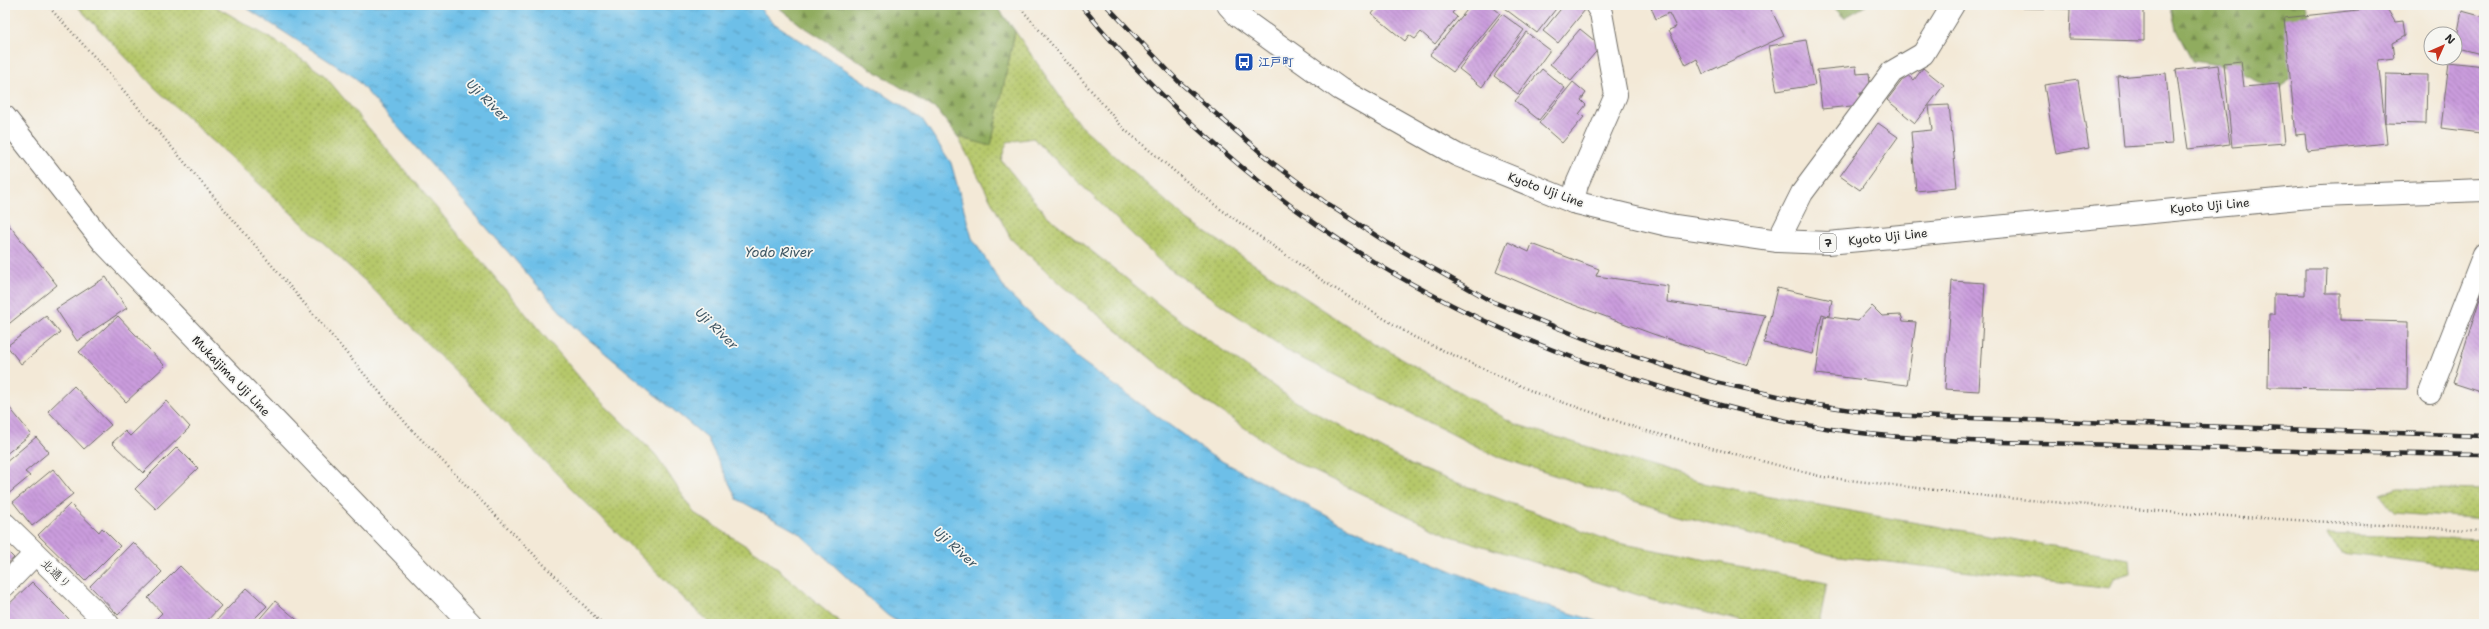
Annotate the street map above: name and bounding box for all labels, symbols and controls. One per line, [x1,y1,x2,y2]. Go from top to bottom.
north arrow [2423,26,2463,66]
text: N [2441,31,2458,48]
bus stop icon: 江戸町 [1233,51,1255,73]
place label: 江戸町 [1258,54,1294,70]
water label: Uji River [463,75,513,126]
street label: Kyoto Uji Line [1506,169,1586,211]
street label: Kyoto Uji Line [2170,195,2251,217]
street label: Kyoto Uji Line [1847,225,1929,249]
road number: 7 [1820,234,1836,252]
water label: Yodo River [745,244,814,261]
water label: Uji River [691,304,742,354]
street label: Mukaijima Uji Line [188,332,274,420]
water label: Uji River [930,523,982,572]
street label: 北通り [37,556,75,592]

